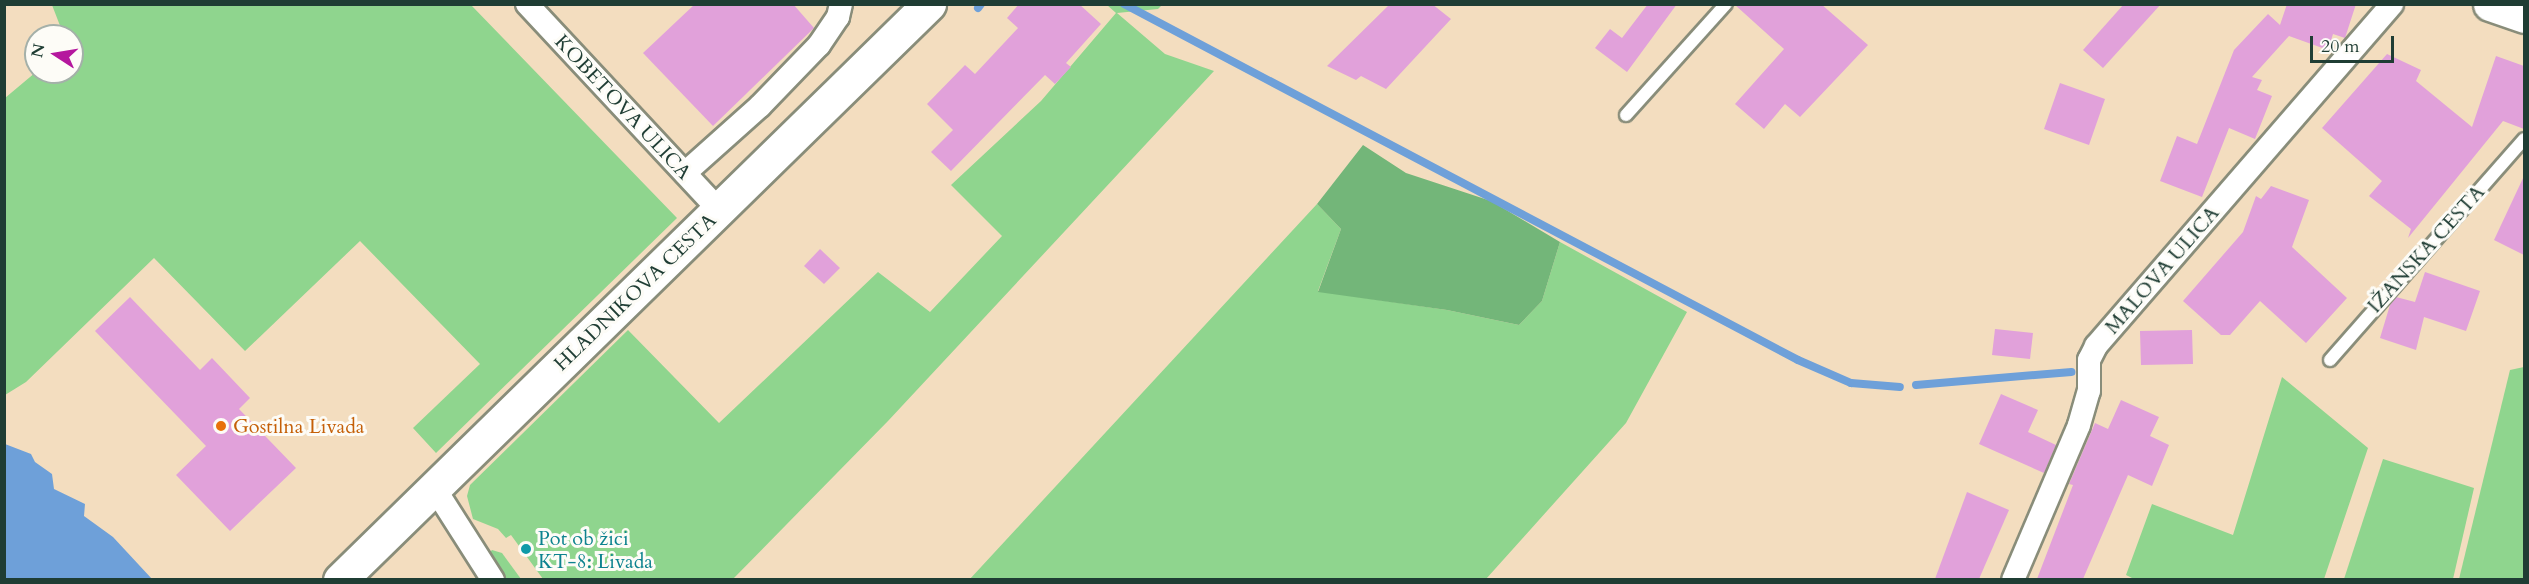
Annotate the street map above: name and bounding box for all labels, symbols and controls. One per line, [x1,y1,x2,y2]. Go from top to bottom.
north arrow [24,24,84,84]
scale bar [2313,24,2397,62]
street label: KOBETOVA ULICA [550,30,696,184]
text: 20 m [2321,34,2360,59]
text: N [26,42,51,60]
street label: IŽANSKA CESTA [2362,180,2490,318]
street label: MALOVA ULICA [2100,201,2224,339]
street label: HLADNIKOVA CESTA [549,208,721,376]
place label: Gostilna Livada [233,414,365,438]
marker: Gostilna Livada [214,419,228,433]
place label: Pot ob žici KT-8: Livada [538,526,653,573]
marker: Pot ob žici KT-8: Livada [519,542,533,556]

